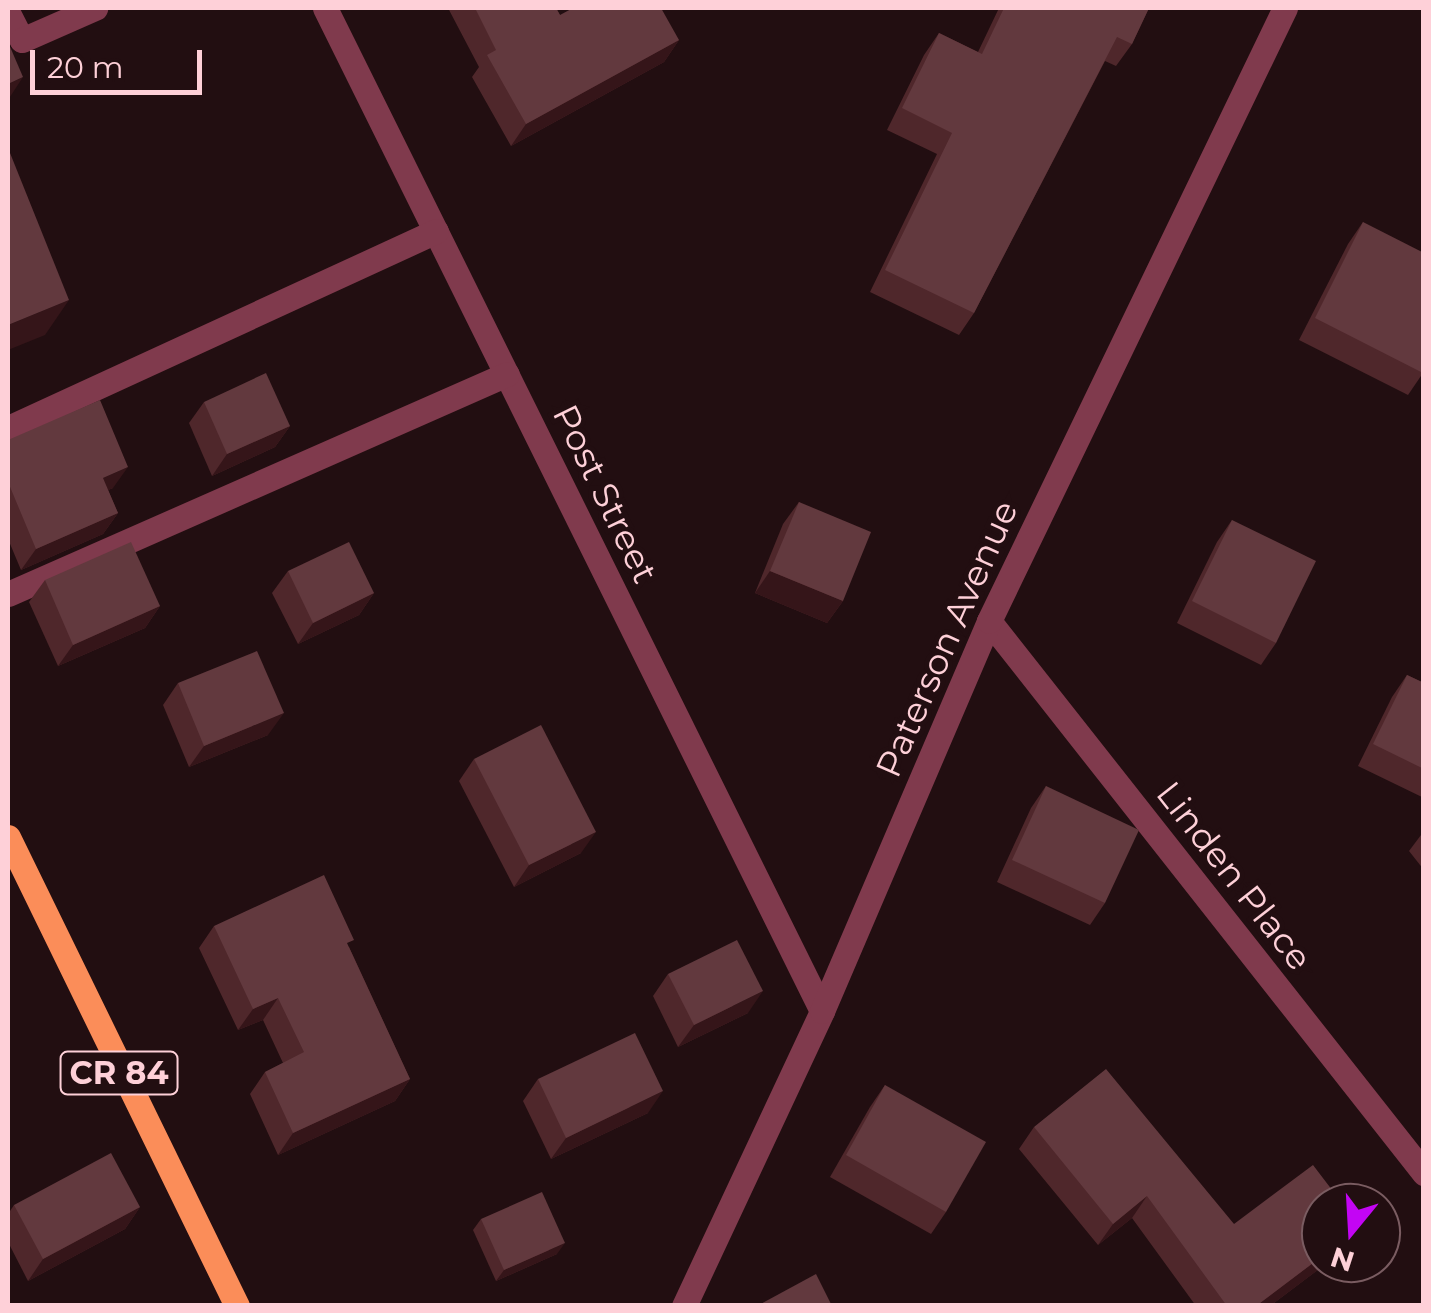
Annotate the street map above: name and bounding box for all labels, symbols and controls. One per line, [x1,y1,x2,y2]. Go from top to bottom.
scale bar [35,30,208,92]
text: 20 m [47,49,124,86]
street label: Post Street [544,398,666,590]
street label: Paterson Avenue [867,494,1027,784]
street label: Linden Place [1148,774,1320,978]
road number: CR 84 [59,1046,179,1100]
north arrow [1301,1183,1401,1283]
text: N [1326,1240,1358,1279]

